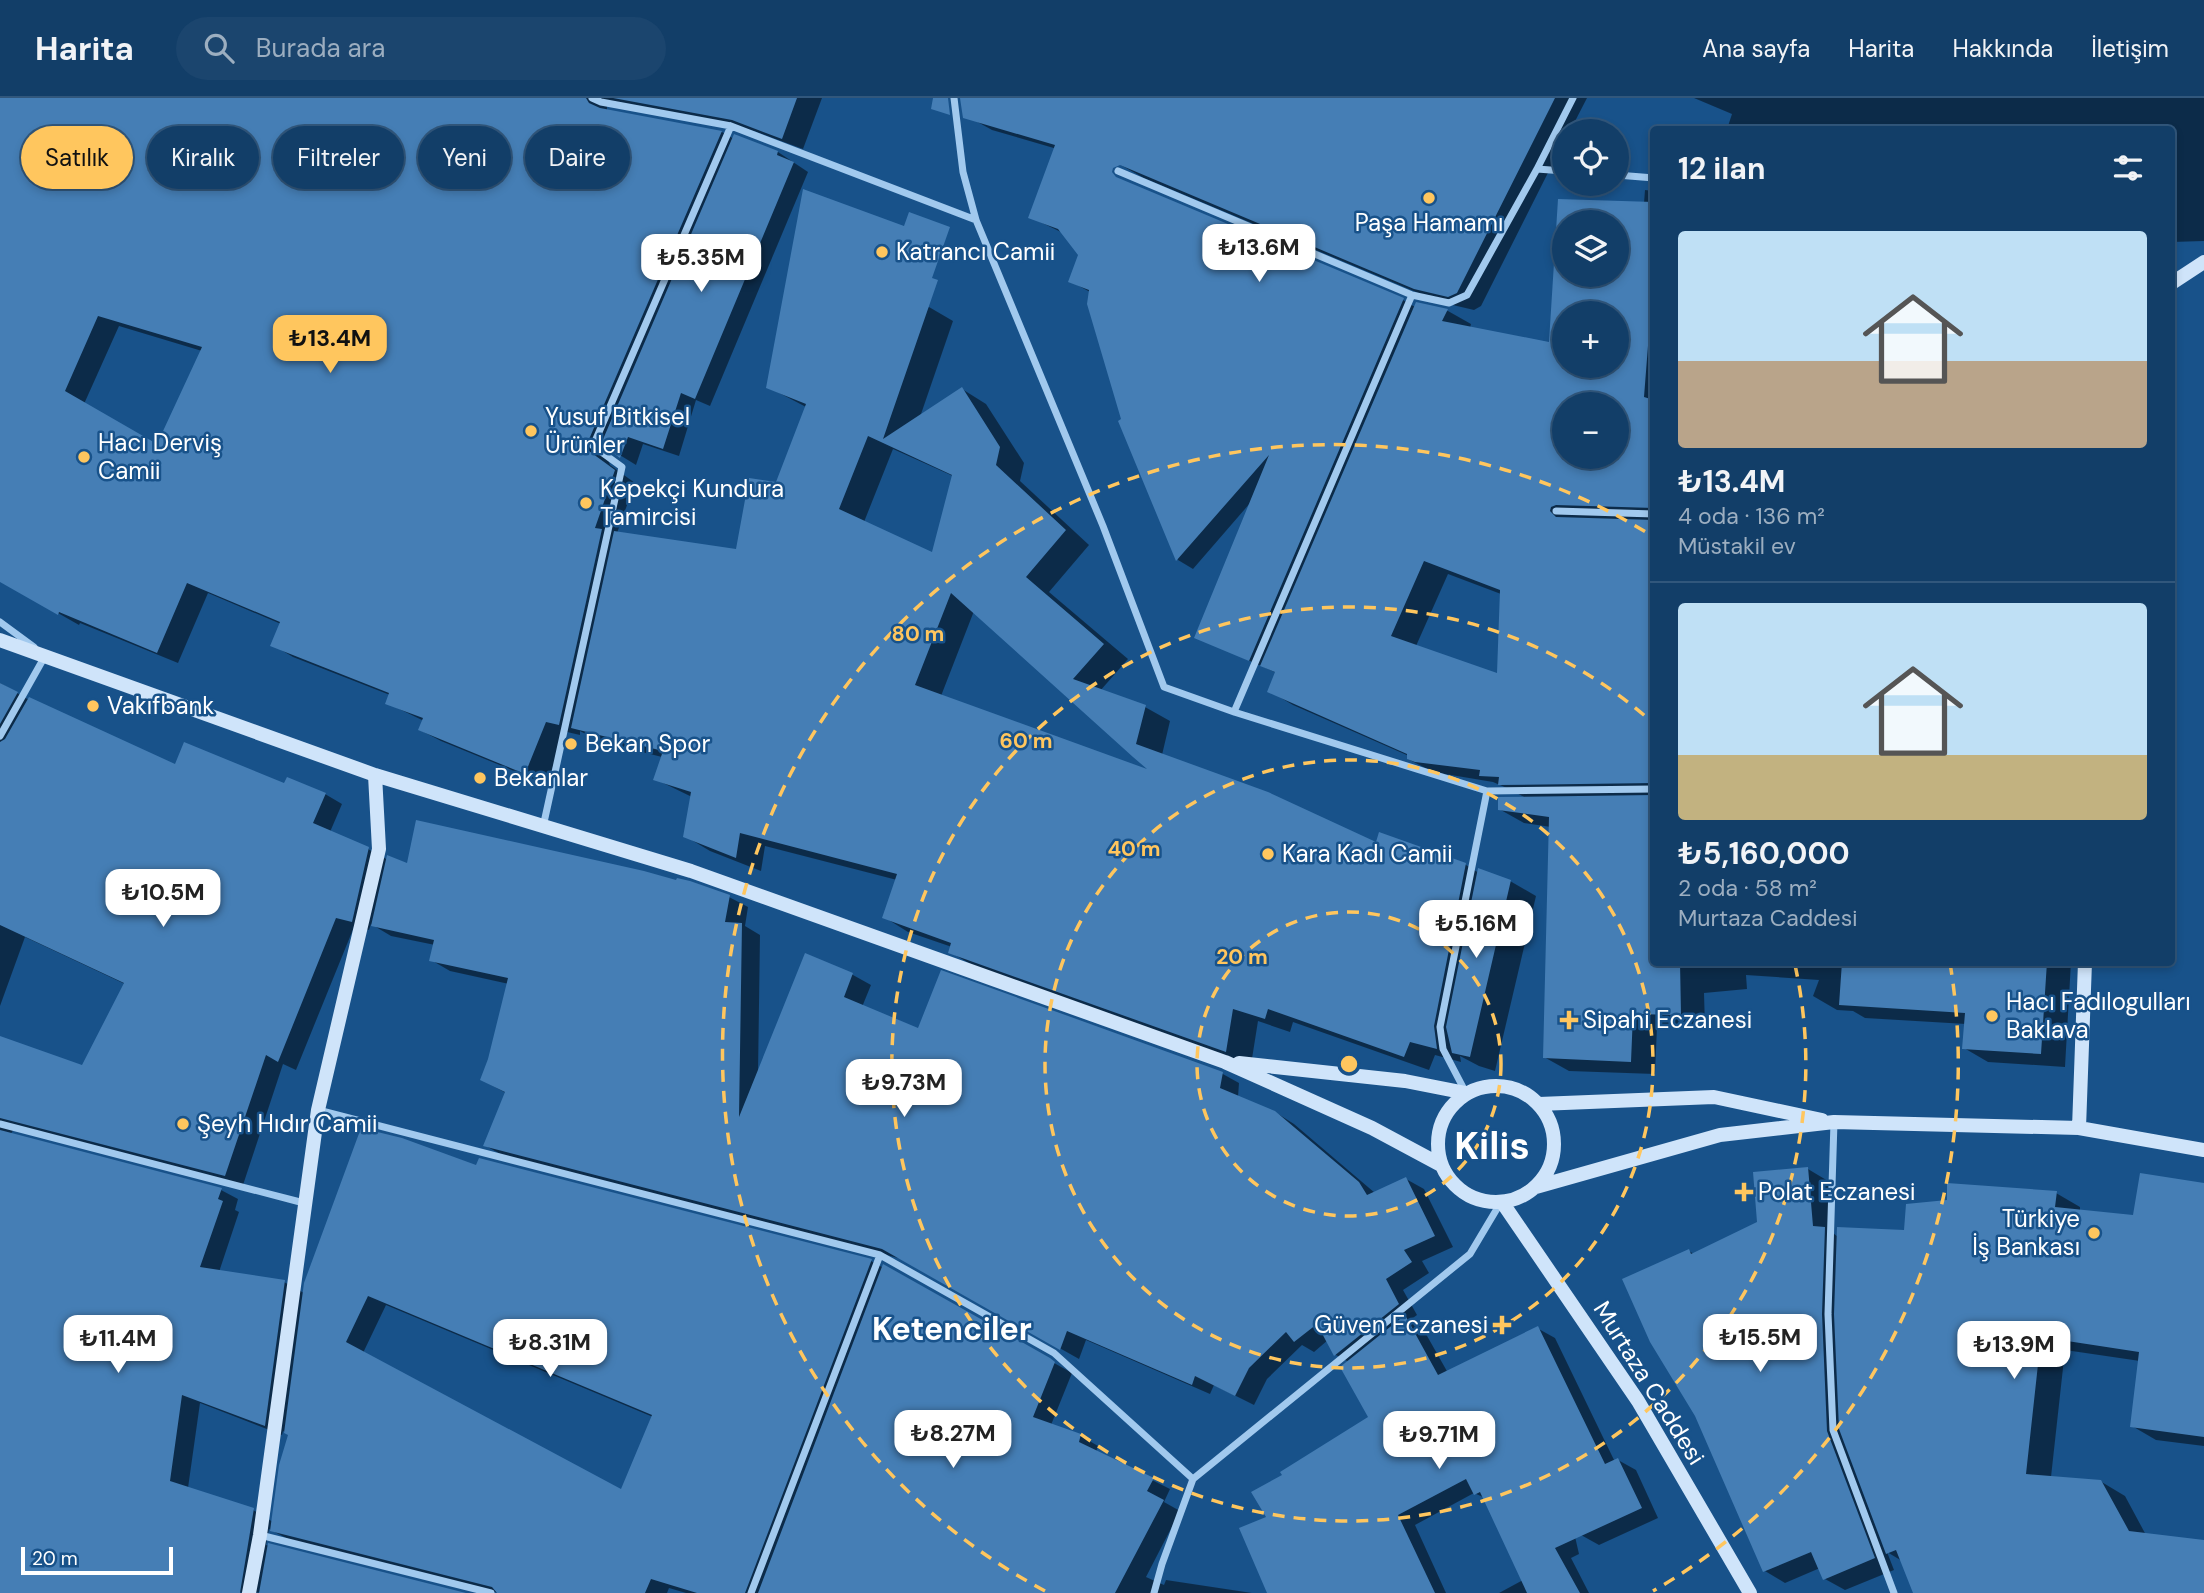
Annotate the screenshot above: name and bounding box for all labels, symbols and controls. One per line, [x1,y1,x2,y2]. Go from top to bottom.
search box [176,17,666,80]
text: Harita [35,27,134,70]
icon: search [200,29,238,67]
text: Burada ara [256,31,385,65]
text: Ana sayfa [1702,33,1810,64]
text: Harita [1848,33,1914,64]
text: Hakkında [1952,33,2053,64]
text: İletişim [2091,33,2169,64]
map controls [1552,119,1629,469]
button: locate [1552,119,1629,196]
chip: Satılık [21,126,133,189]
chip: Kiralık [147,126,259,189]
chip: Filtreler [273,126,404,189]
chip: Yeni [418,126,511,189]
chip: Daire [525,126,630,189]
text: 12 ilan [1678,149,1765,188]
icon: filters [2109,149,2147,187]
marker: Paşa Hamamı [1421,190,1437,206]
place label: Paşa Hamamı [1355,207,1503,238]
button: layers [1552,210,1629,287]
pin: ₺13.6M [1202,225,1316,284]
text: ₺13.6M [1218,232,1300,262]
pin: ₺5.35M [644,234,758,294]
place label: Katrancı Camii [896,236,1055,267]
text: ₺5.35M [657,242,745,272]
marker: Katrancı Camii [874,244,890,260]
icon: home [1850,276,1976,402]
button: + [1552,301,1629,378]
pin: ₺13.4M [273,316,387,375]
text: ₺13.4M [289,323,371,353]
button: − [1552,392,1629,469]
place label: Yusuf Bitkisel Ürünler [545,401,690,460]
marker: Yusuf Bitkisel Ürünler [523,423,539,439]
place label: Hacı Derviş Camii [98,427,222,486]
marker: Hacı Derviş Camii [76,449,92,465]
text: ₺13.4M [1678,462,1785,501]
place label: Kepekçi Kundura Tamircisi [600,473,784,532]
marker: Kepekçi Kundura Tamircisi [578,495,594,511]
text: 4 oda · 136 m² [1678,501,1825,531]
text: Müstakil ev [1678,531,1796,561]
text: 80 m [892,620,944,648]
icon: home [1850,648,1976,774]
place label: Vakıfbank [107,690,214,721]
marker: Vakıfbank [85,698,101,714]
text: 60 m [1000,727,1052,755]
place label: Bekan Spor [585,728,710,759]
marker: Bekan Spor [563,736,579,752]
place label: Bekanlar [494,762,588,793]
marker: Bekanlar [472,770,488,786]
text: ₺5,160,000 [1678,834,1850,873]
text: 40 m [1107,835,1161,863]
place label: Kara Kadı Camii [1282,838,1453,869]
marker: Kara Kadı Camii [1260,846,1276,862]
pin: ₺10.5M [106,870,220,929]
text: 2 oda · 58 m² [1678,873,1817,903]
text: ₺10.5M [121,877,205,907]
pin: ₺5.16M [1419,900,1533,960]
text: Murtaza Caddesi [1678,903,1857,933]
text: ₺5.16M [1435,908,1517,938]
text: 20 m [1216,943,1268,971]
place label: Hacı Fadılogulları Baklava [2006,986,2191,1045]
place label: Sipahi Eczanesi [1583,1004,1752,1035]
marker: Hacı Fadılogulları Baklava [1984,1008,2000,1024]
marker: Sipahi Eczanesi [1561,1012,1577,1028]
centre of rings [1337,1052,1361,1076]
pin: ₺9.73M [847,1060,961,1119]
text: ₺9.73M [862,1067,946,1097]
place label: Şeyh Hıdır Camii [197,1108,377,1139]
marker: Şeyh Hıdır Camii [175,1116,191,1132]
district label: Kilis [1454,1121,1530,1171]
place label: Polat Eczanesi [1758,1176,1915,1207]
marker: Polat Eczanesi [1736,1184,1752,1200]
place label: Türkiye İş Bankası [1972,1203,2080,1262]
marker: Türkiye İş Bankası [2086,1225,2102,1241]
street label: Murtaza Caddesi [1587,1295,1712,1470]
district label: Ketenciler [872,1308,1032,1350]
place label: Güven Eczanesi [1314,1309,1488,1340]
pin: ₺15.5M [1703,1314,1817,1374]
pin: ₺11.4M [61,1316,175,1375]
marker: Güven Eczanesi [1494,1317,1510,1333]
pin: ₺8.31M [493,1320,607,1379]
text: ₺15.5M [1719,1322,1801,1352]
pin: ₺13.9M [1957,1322,2071,1381]
text: ₺11.4M [80,1323,156,1353]
text: ₺8.31M [509,1327,591,1357]
text: ₺13.9M [1973,1329,2055,1359]
pin: ₺8.27M [896,1410,1010,1470]
pin: ₺9.71M [1382,1412,1496,1471]
text: ₺8.27M [910,1418,996,1448]
text: ₺9.71M [1399,1419,1479,1449]
scale bar [21,1544,173,1576]
text: 20 m [32,1546,78,1571]

